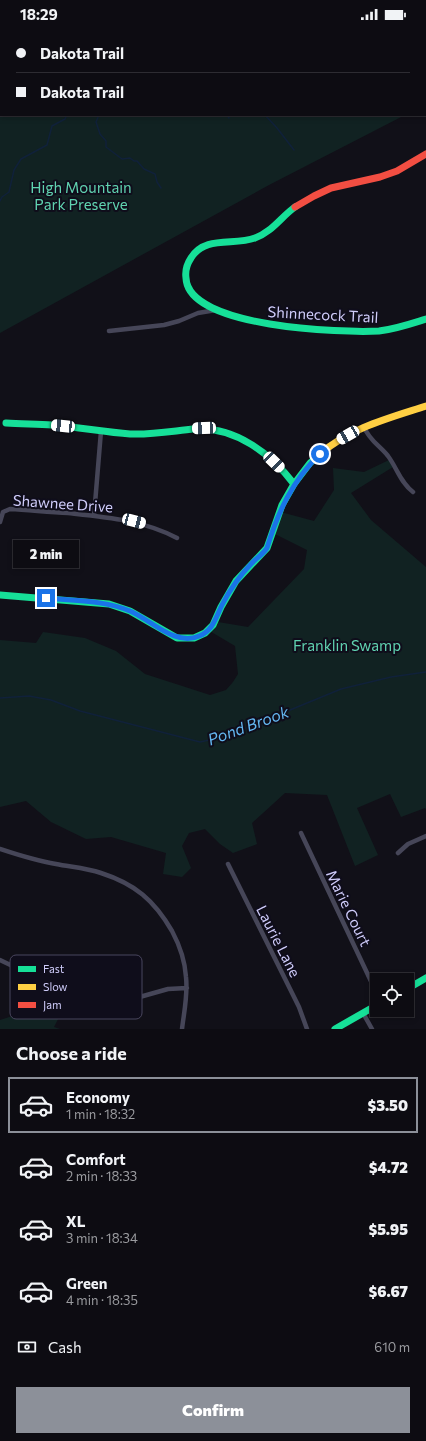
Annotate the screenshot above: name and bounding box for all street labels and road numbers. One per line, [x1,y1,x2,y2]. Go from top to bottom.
street label: Shinnecock Trail [267,302,379,326]
street label: Shawnee Drive [12,491,114,515]
street label: Marie Court [323,867,375,949]
street label: Laurie Lane [253,902,305,980]

